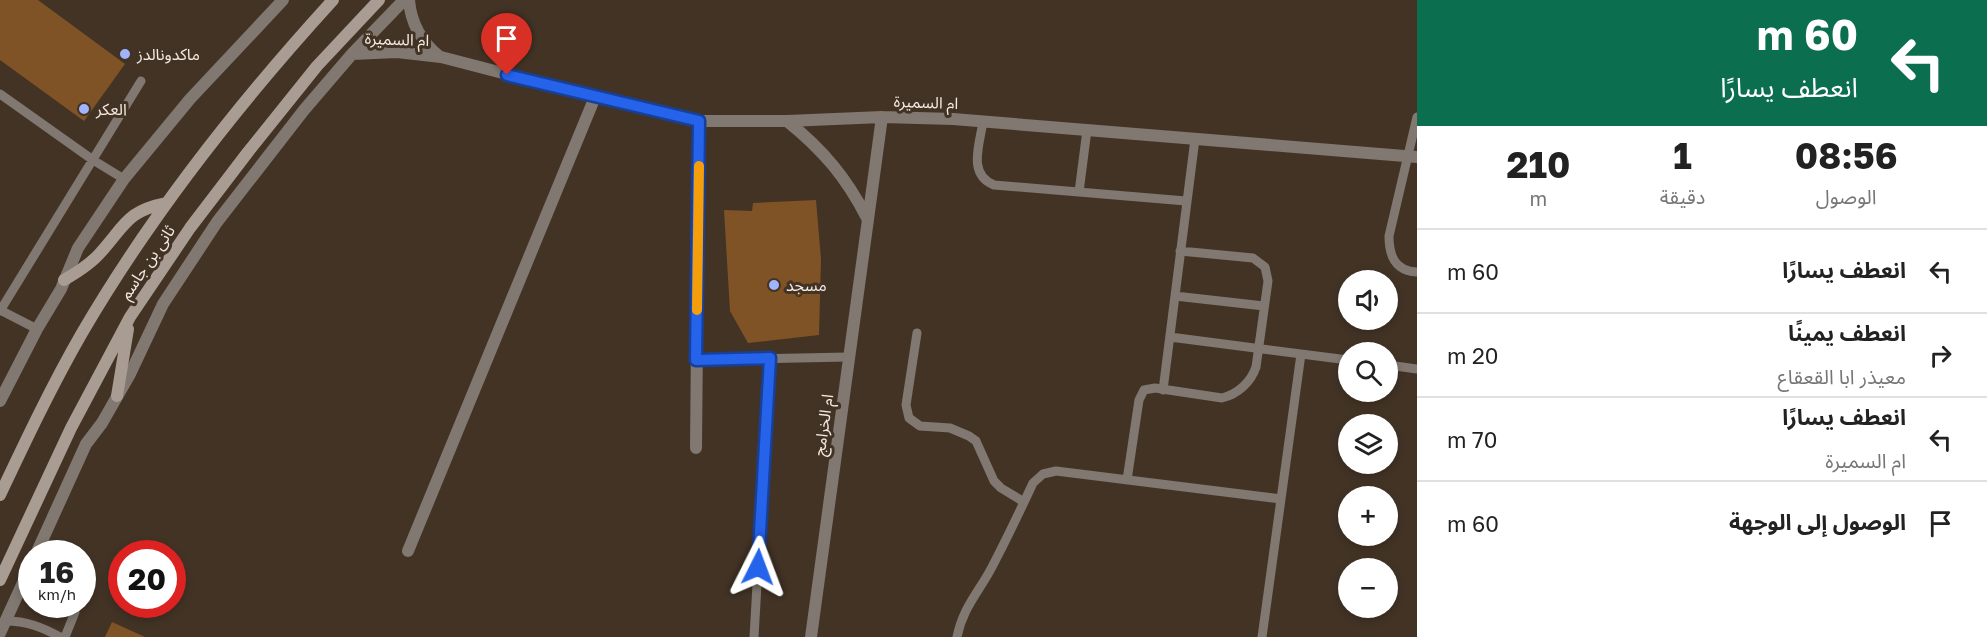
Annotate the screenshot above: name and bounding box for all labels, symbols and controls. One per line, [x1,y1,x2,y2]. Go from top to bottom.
text: 60 m [1757,9,1858,59]
pin [481,13,532,75]
icon: arrive [490,22,523,55]
icon: left [1879,24,1957,102]
street label: ام السميرة [364,28,430,53]
place label: ماكدونالدز [136,44,200,64]
marker: ماكدونالدز [118,47,132,61]
text: انعطف يسارًا [1720,71,1858,103]
street label: ام السميرة [893,91,959,116]
place label: العكر [95,99,127,119]
marker: العكر [77,102,91,116]
text: 1 [1673,134,1692,177]
text: 08:56 [1795,134,1898,177]
text: 210 [1506,143,1570,186]
text: دقيقة [1660,184,1705,208]
text: الوصول [1816,184,1877,208]
text: m [1530,186,1547,210]
street label: ثانى بن جاسم [115,221,182,305]
icon: left [1924,255,1957,288]
text: انعطف يسارًا [1782,256,1906,283]
text: 60 m [1447,258,1499,285]
map controls [1338,270,1398,618]
button: sound [1338,270,1398,330]
place label: مسجد [786,275,827,295]
marker: مسجد [767,278,781,292]
text: انعطف يمينًا [1788,319,1906,346]
icon: right [1924,339,1957,372]
button: search [1338,342,1398,402]
text: 20 m [1447,342,1498,369]
text: معيذر ابا القعقاع [1778,364,1906,388]
street label: ام الخرامج [809,393,840,458]
text: انعطف يسارًا [1782,403,1906,430]
button: layers [1338,414,1398,474]
icon: left [1924,423,1957,456]
text: 70 m [1447,426,1497,453]
text: ام السميرة [1825,448,1906,472]
button: + [1338,486,1398,546]
icon: arrive [1924,507,1957,540]
text: الوصول إلى الوجهة [1729,508,1906,535]
text: 60 m [1447,510,1499,537]
position arrow [726,535,790,599]
speed limit sign: 20 [108,540,186,618]
text: 16 [40,554,74,590]
button: − [1338,558,1398,618]
text: km/h [38,585,76,603]

